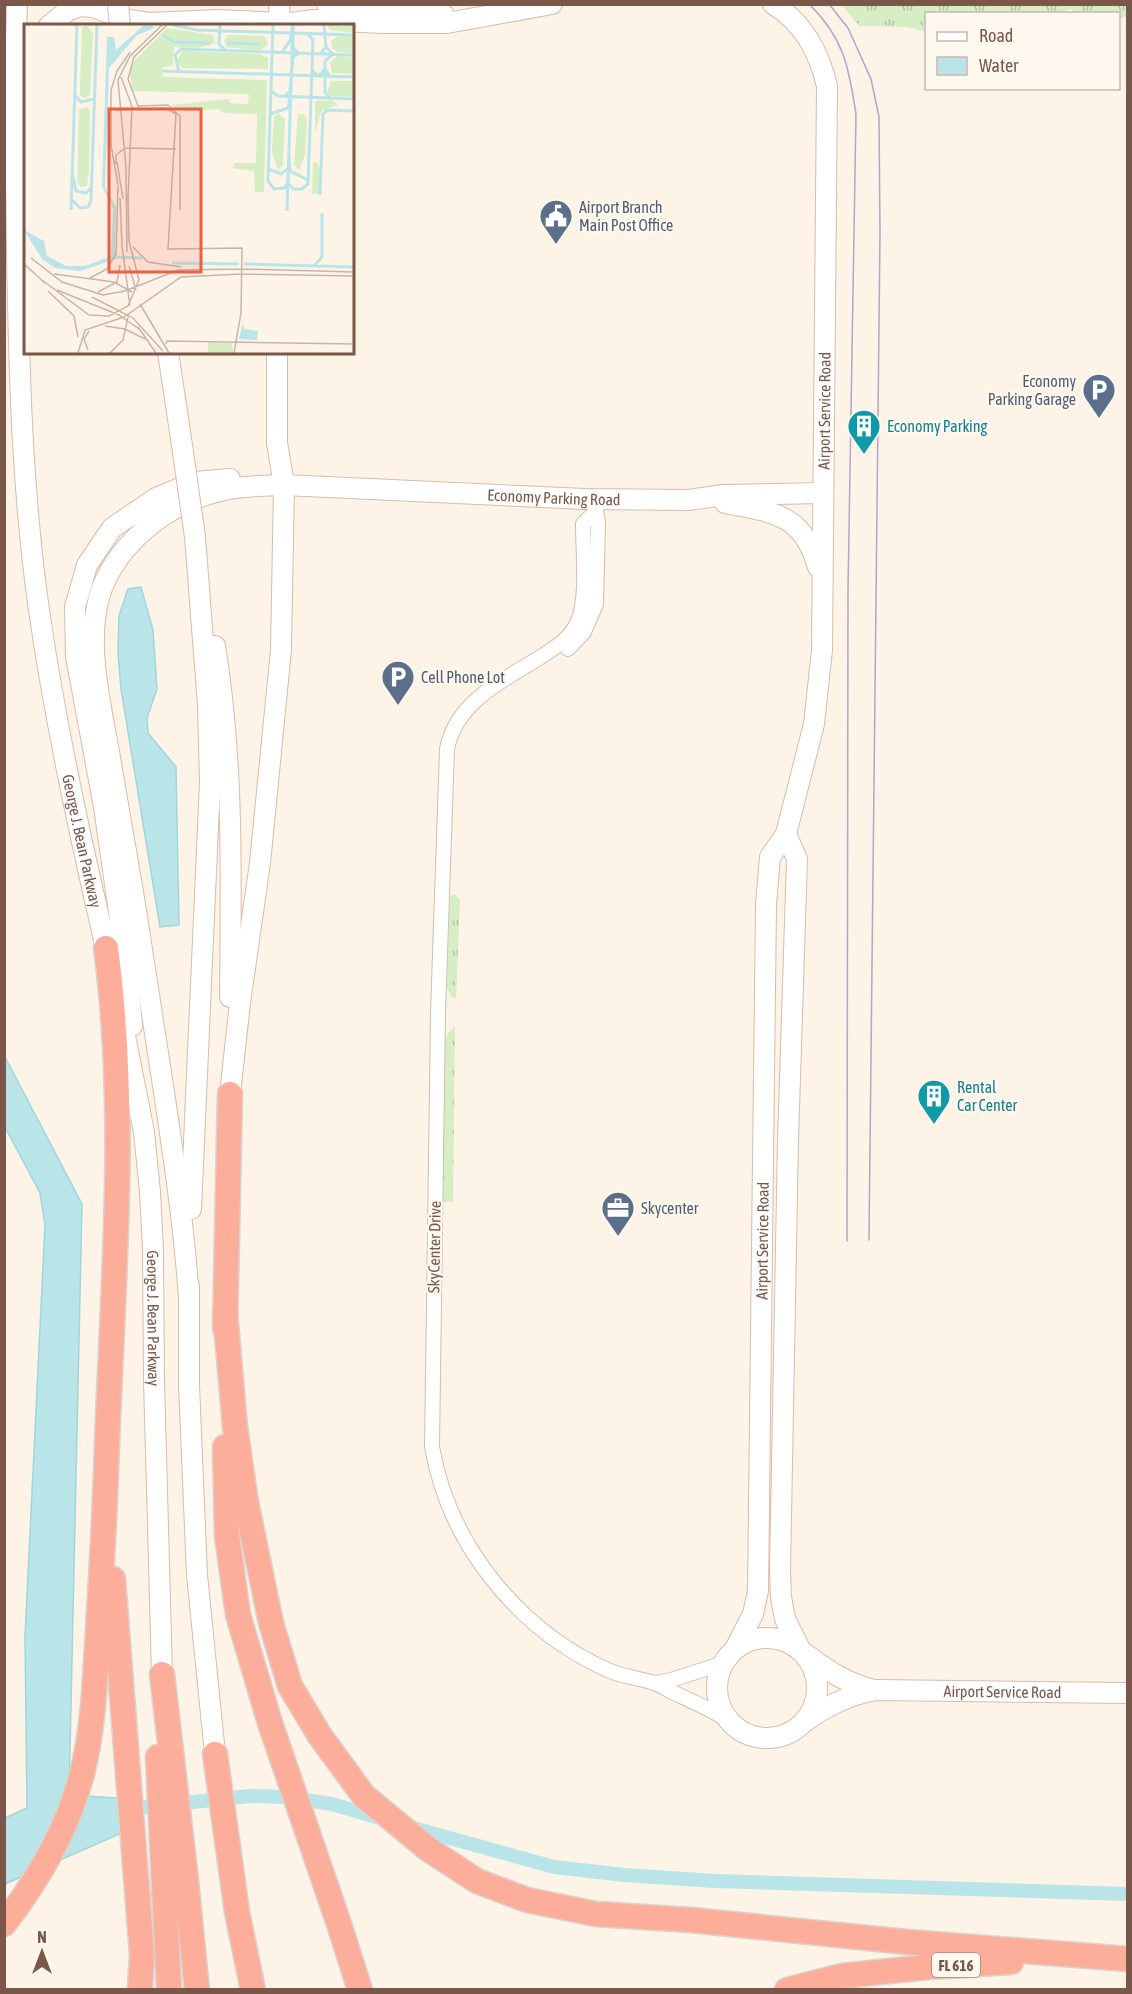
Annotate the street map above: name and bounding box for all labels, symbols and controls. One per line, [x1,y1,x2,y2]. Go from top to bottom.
legend [925,12,1120,90]
inset map [24,24,354,354]
text: Road [979,25,1013,46]
text: Water [979,55,1019,76]
public building icon: Airport Branch Main Post Office [538,198,574,245]
place label: Airport Branch Main Post Office [579,198,673,234]
street label: Airport Service Road [815,352,834,470]
place label: Economy Parking Garage [988,372,1076,409]
parking icon: Economy Parking Garage [1081,372,1117,419]
building icon: Economy Parking [846,408,882,455]
place label: Economy Parking [887,417,988,436]
street label: Economy Parking Road [487,485,621,509]
parking icon: Cell Phone Lot [380,659,416,706]
place label: Cell Phone Lot [421,668,505,686]
street label: George J. Bean Parkway [59,773,106,910]
building icon: Rental Car Center [916,1078,952,1125]
place label: Rental Car Center [957,1078,1017,1114]
street label: Airport Service Road [752,1182,772,1300]
office icon: Skycenter [600,1190,636,1237]
place label: Skycenter [641,1199,699,1218]
street label: SkyCenter Drive [424,1201,445,1293]
street label: George J. Bean Parkway [143,1250,163,1387]
street label: Airport Service Road [944,1682,1062,1701]
north arrow [12,1922,72,1982]
text: N [37,1928,47,1946]
road number: FL 616 [932,1953,980,1977]

